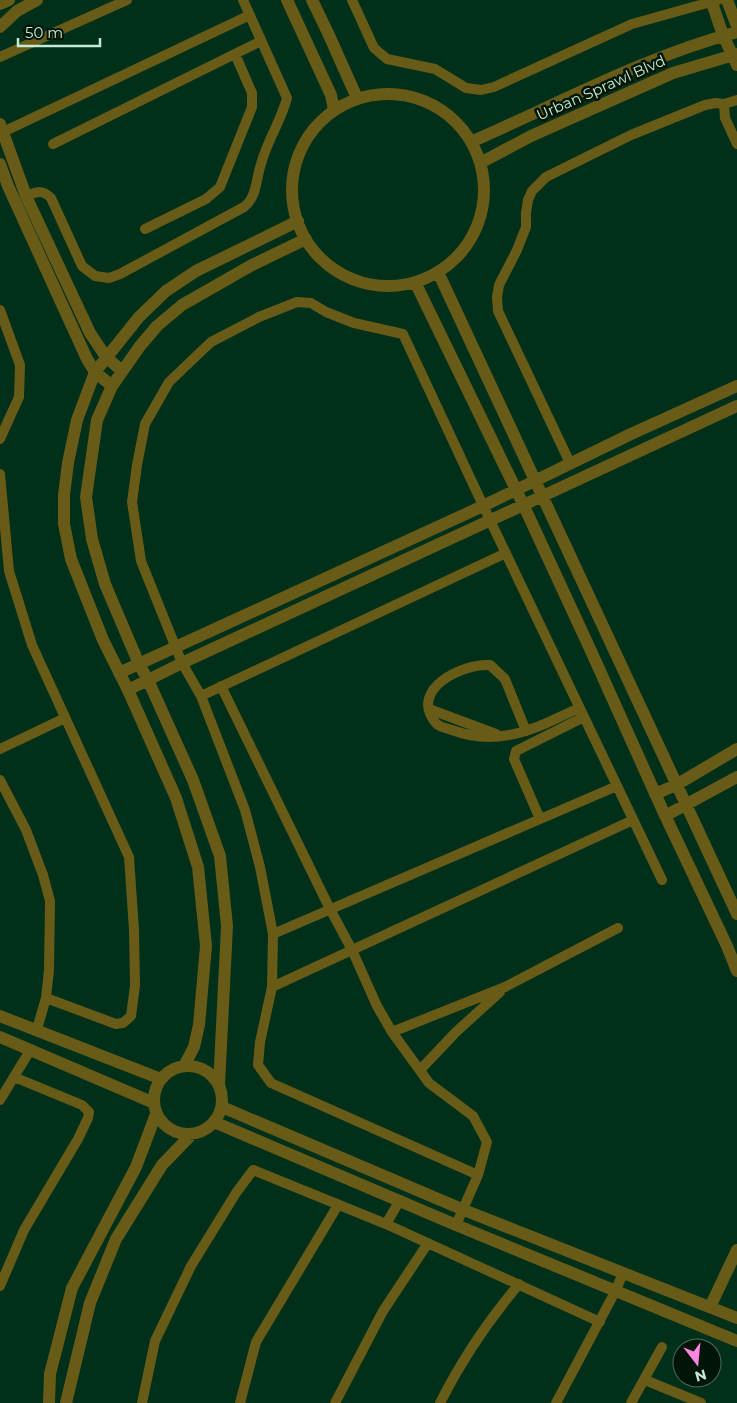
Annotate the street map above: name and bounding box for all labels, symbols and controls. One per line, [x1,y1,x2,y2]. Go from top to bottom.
scale bar [18,15,100,47]
text: 50 m [25,23,63,42]
street label: Urban Sprawl Blvd [533,51,668,124]
north arrow [672,1338,722,1388]
text: N [693,1365,709,1386]

